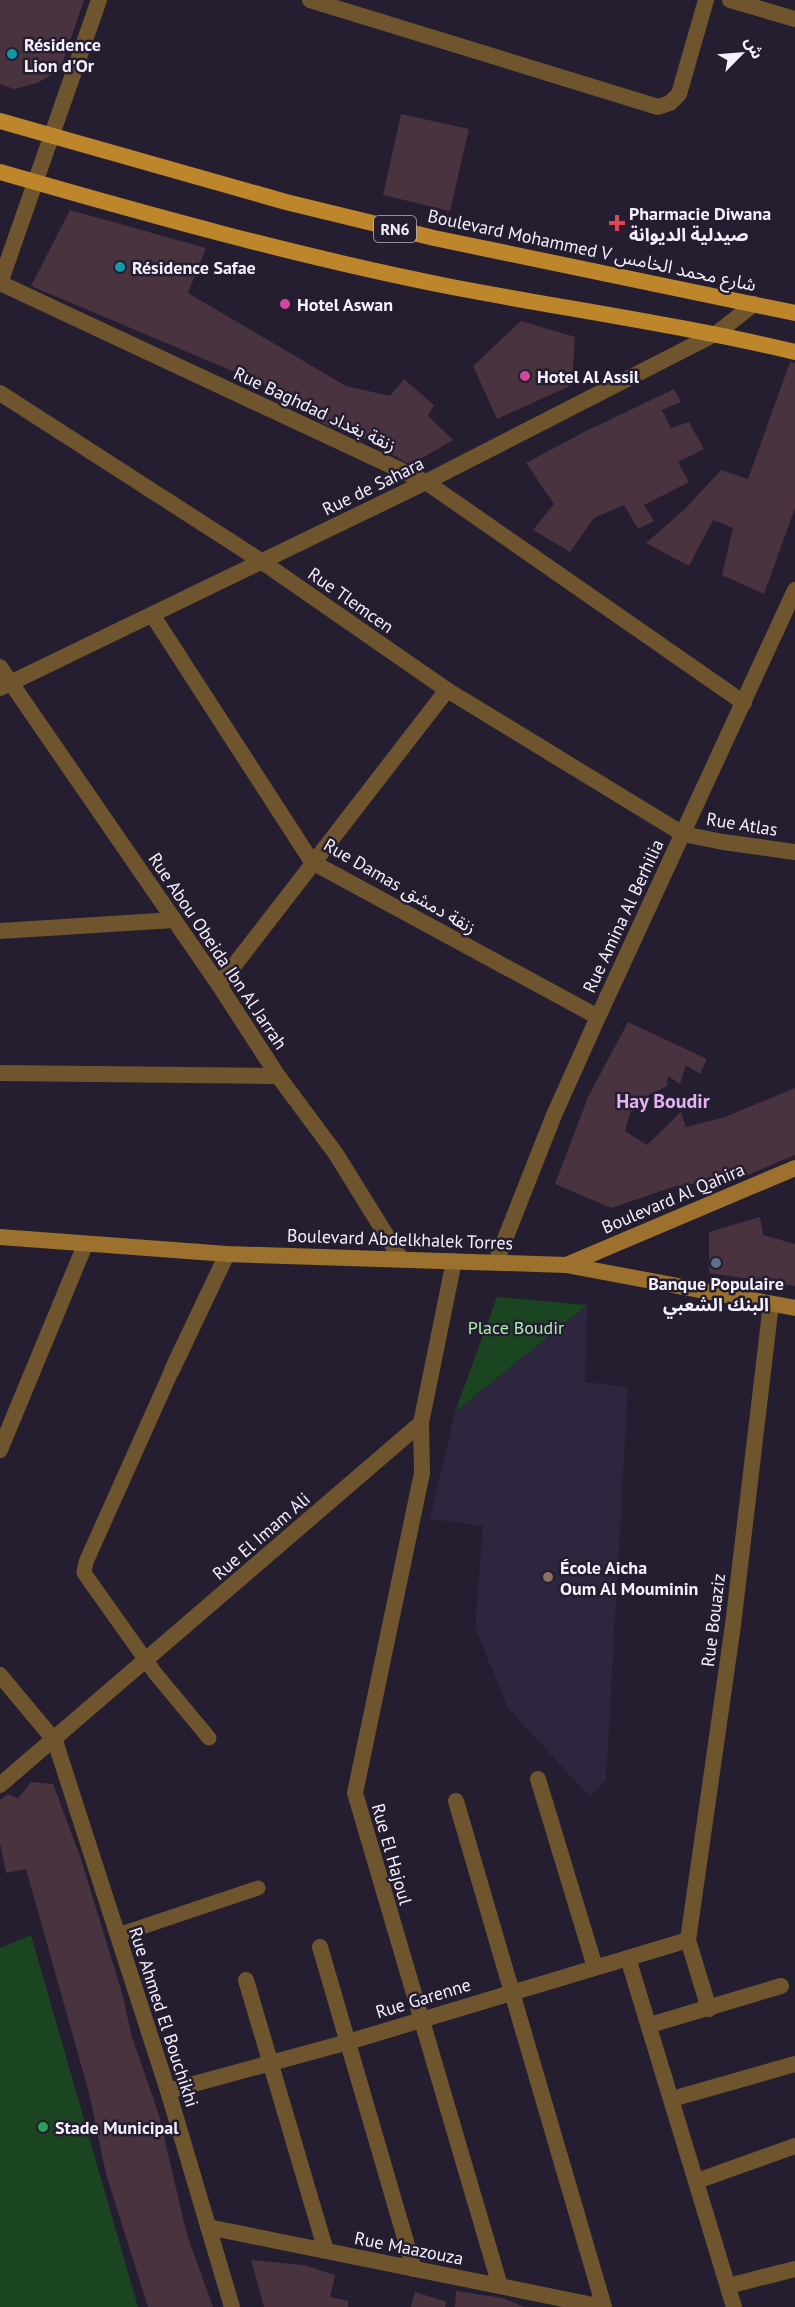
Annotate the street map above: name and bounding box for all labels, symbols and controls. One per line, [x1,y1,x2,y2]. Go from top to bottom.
north arrow [711,24,771,84]
place label: Résidence Lion d'Or [24,33,101,77]
text: ش [741,34,768,62]
marker: Résidence Lion d'Or [5,47,19,61]
place label: Pharmacie Diwana صيدلية الديوانة [629,202,771,246]
street label: Boulevard Mohammed V شارع محمد الخامس [425,204,758,299]
road number: RN6 [374,216,416,242]
marker: Pharmacie Diwana صيدلية الديوانة [610,216,624,230]
place label: Résidence Safae [132,256,256,279]
marker: Résidence Safae [113,260,127,274]
place label: Hotel Aswan [297,293,393,316]
marker: Hotel Aswan [278,297,292,311]
street label: Rue Baghdad زنقة بغداد [230,361,400,457]
place label: Hotel Al Assil [537,365,640,388]
marker: Hotel Al Assil [518,369,532,383]
street label: Rue de Sahara [318,452,428,520]
street label: Rue Tlemcen [304,562,398,638]
street label: Rue Atlas [705,807,779,841]
street label: Rue Damas زنقة دمشق [320,833,480,939]
street label: Rue Amina Al Berhilia [577,836,669,996]
street label: Rue Abou Obeida Ibn Al Jarrah [144,848,292,1054]
district label: Hay Boudir [616,1088,710,1114]
street label: Boulevard Al Qahira [598,1158,748,1238]
street label: Boulevard Abdelkhalek Torres [287,1224,513,1254]
marker: Banque Populaire البنك الشعبي [709,1256,723,1270]
place label: Banque Populaire البنك الشعبي [648,1272,784,1319]
park label: Place Boudir [468,1316,564,1339]
street label: Rue El Imam Ali [207,1487,315,1585]
place label: École Aicha Oum Al Mouminin [560,1556,698,1600]
marker: École Aicha Oum Al Mouminin [541,1570,555,1584]
street label: Rue Bouaziz [696,1572,730,1668]
street label: Rue El Hajoul [367,1801,418,1908]
street label: Rue Ahmed El Bouchikhi [124,1924,204,2110]
street label: Rue Garenne [373,1973,473,2023]
place label: Stade Municipal [55,2116,179,2139]
marker: Stade Municipal [36,2120,50,2134]
street label: Rue Maazouza [353,2226,465,2270]

